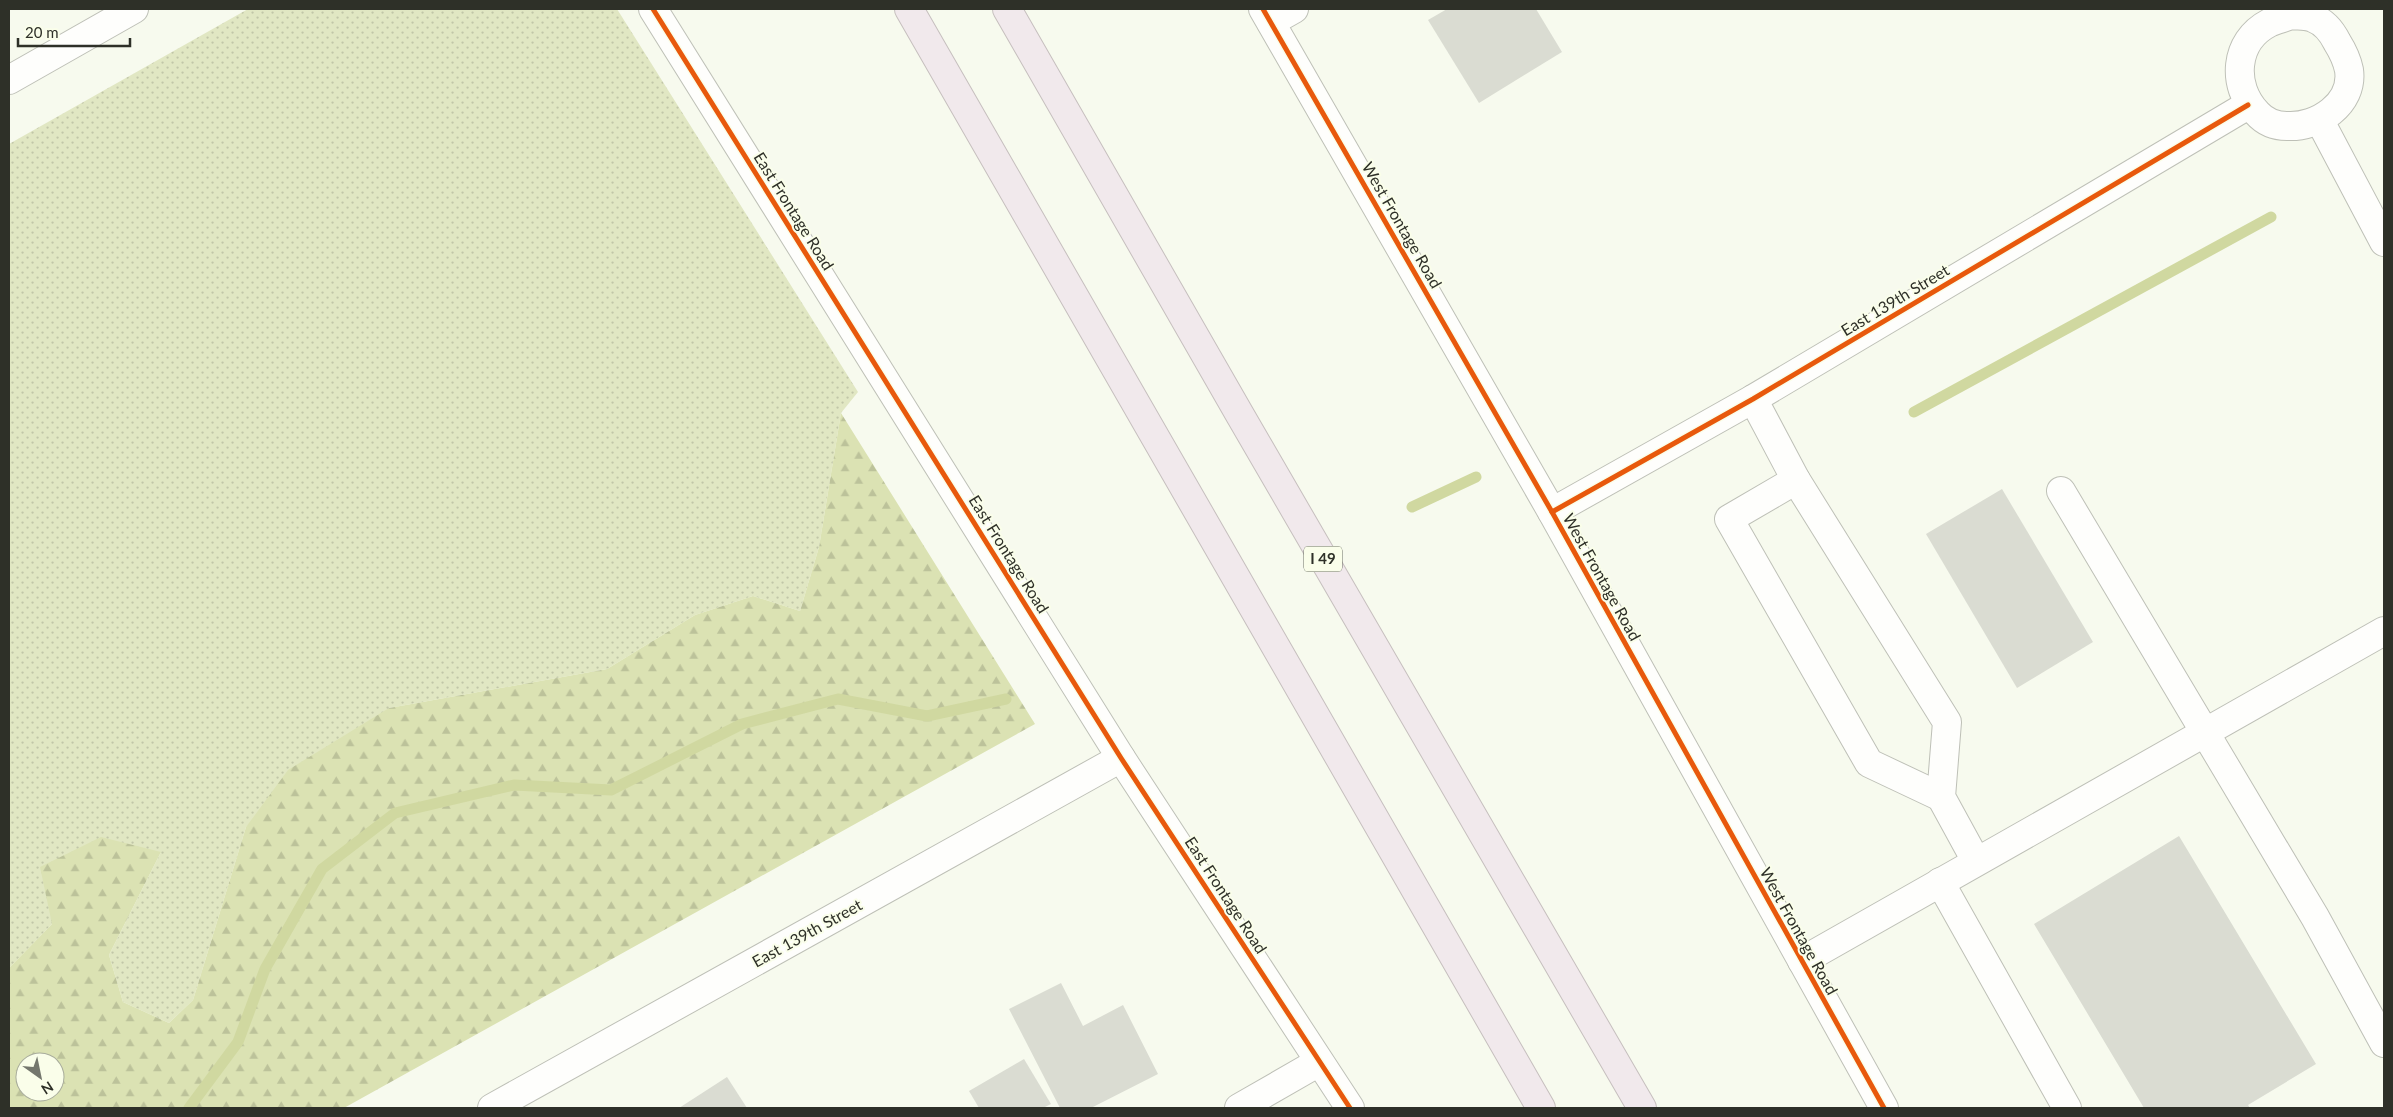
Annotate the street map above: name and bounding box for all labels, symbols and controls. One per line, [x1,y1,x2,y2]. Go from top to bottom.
scale bar [18,15,130,47]
text: 20 m [25,23,59,41]
street label: East Frontage Road [750,148,838,273]
street label: West Frontage Road [1359,158,1446,291]
street label: East 139th Street [1837,260,1952,339]
street label: East Frontage Road [965,491,1053,616]
street label: West Frontage Road [1560,510,1645,644]
road number: I 49 [1304,546,1342,572]
street label: East Frontage Road [1182,833,1271,957]
street label: West Frontage Road [1757,864,1842,998]
street label: East 139th Street [749,894,865,971]
north arrow [15,1052,65,1102]
text: N [38,1078,57,1098]

